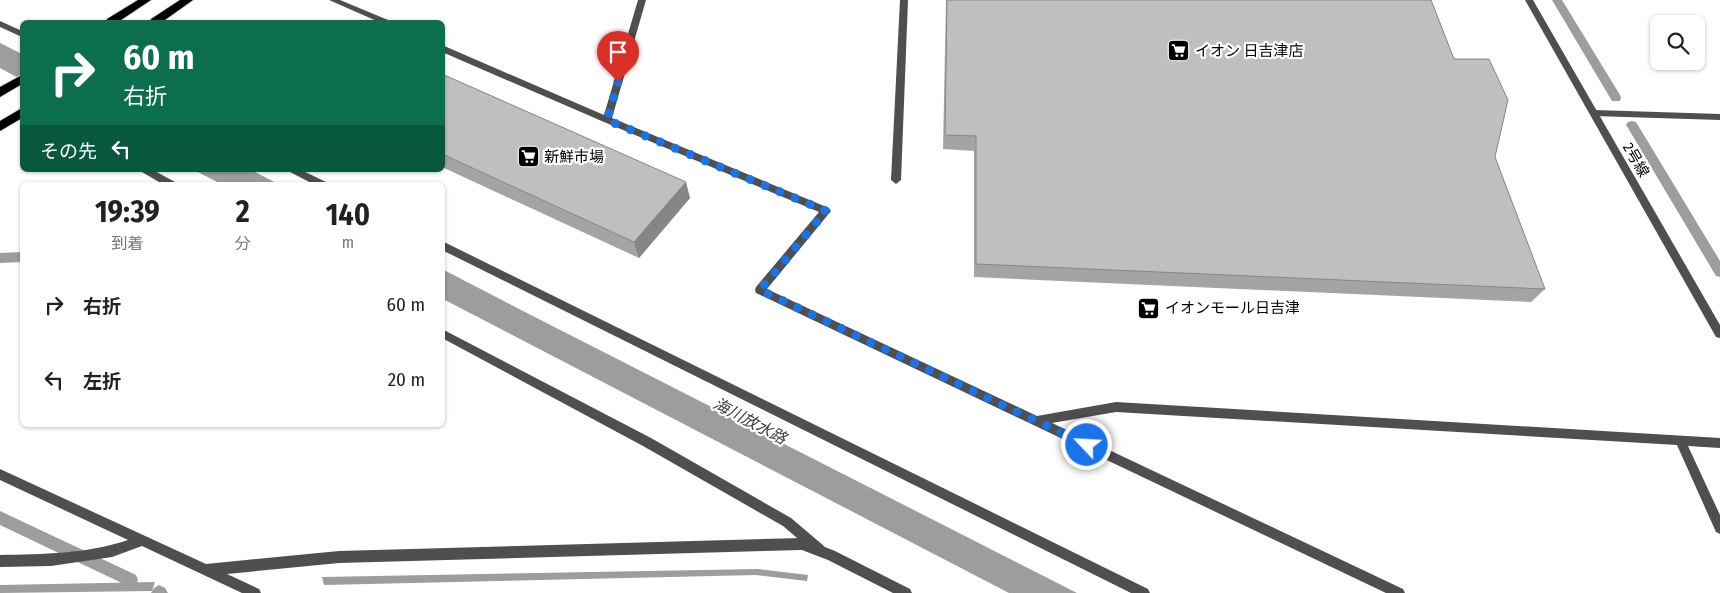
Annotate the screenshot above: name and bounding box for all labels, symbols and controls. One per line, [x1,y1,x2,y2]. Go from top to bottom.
map controls [1650,15,1705,70]
button: search [1650,15,1705,70]
pin [597,31,639,82]
text: 60 m [123,36,194,78]
icon: arrive [604,38,632,66]
supermarket icon: イオン 日吉津店 [1167,39,1191,63]
icon: right [40,40,105,105]
place label: イオン 日吉津店 [1195,42,1304,60]
text: 右折 [123,83,167,110]
icon: left [107,135,135,163]
text: その先 [40,140,97,163]
street label: 2号線 [1619,140,1653,180]
supermarket icon: 新鮮市場 [516,145,540,169]
place label: 新鮮市場 [544,148,604,166]
text: 19:39 [95,194,160,230]
text: 2 [236,194,250,230]
text: 140 [326,197,370,233]
text: m [342,233,354,252]
text: 到着 [111,234,143,253]
text: 分 [235,234,251,253]
icon: right [40,291,68,319]
text: 60 m [387,293,425,316]
text: 右折 [83,295,121,318]
supermarket icon: イオンモール日吉津 [1137,296,1161,320]
place label: イオンモール日吉津 [1165,299,1300,317]
icon: left [40,366,68,394]
text: 20 m [388,368,425,391]
text: 左折 [83,370,121,393]
water label: 海川放水路 [710,394,792,449]
position arrow [1060,418,1112,470]

